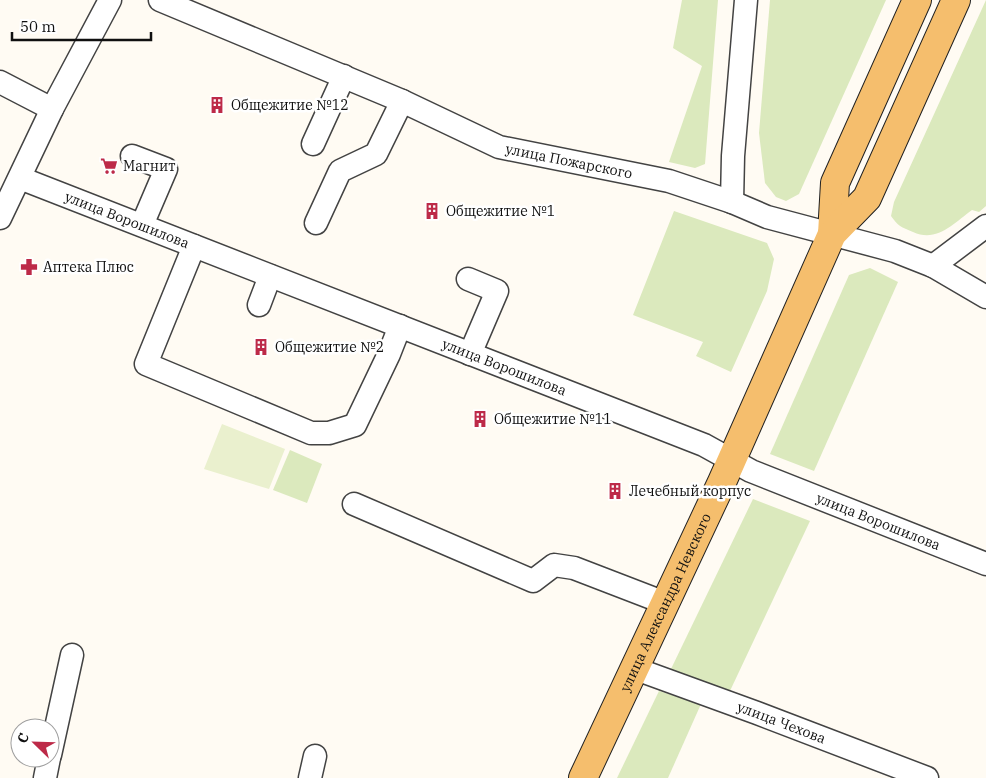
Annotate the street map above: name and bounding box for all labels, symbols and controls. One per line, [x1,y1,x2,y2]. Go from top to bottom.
scale bar [12,10,151,42]
text: 50 m [20,17,56,36]
building icon: Общежитие №12 [207,95,227,115]
place label: Общежитие №12 [231,96,349,114]
street label: улица Пожарского [504,140,634,182]
supermarket icon: Магнит [99,156,119,176]
place label: Магнит [123,157,175,175]
street label: улица Ворошилова [62,187,192,252]
building icon: Общежитие №1 [422,201,442,221]
place label: Общежитие №1 [446,202,555,220]
pharmacy icon: Аптека Плюс [19,257,39,277]
place label: Аптека Плюс [43,258,134,276]
street label: улица Ворошилова [440,335,570,400]
building icon: Общежитие №2 [251,337,271,357]
place label: Общежитие №2 [275,338,384,356]
building icon: Общежитие №11 [470,409,490,429]
place label: Общежитие №11 [494,410,612,428]
building icon: Лечебный корпус [605,481,625,501]
place label: Лечебный корпус [629,482,751,500]
street label: улица Ворошилова [814,489,943,554]
street label: улица Александра Невского [616,510,715,695]
street label: улица Чехова [735,698,829,748]
north arrow [10,718,60,768]
text: С [13,730,33,746]

